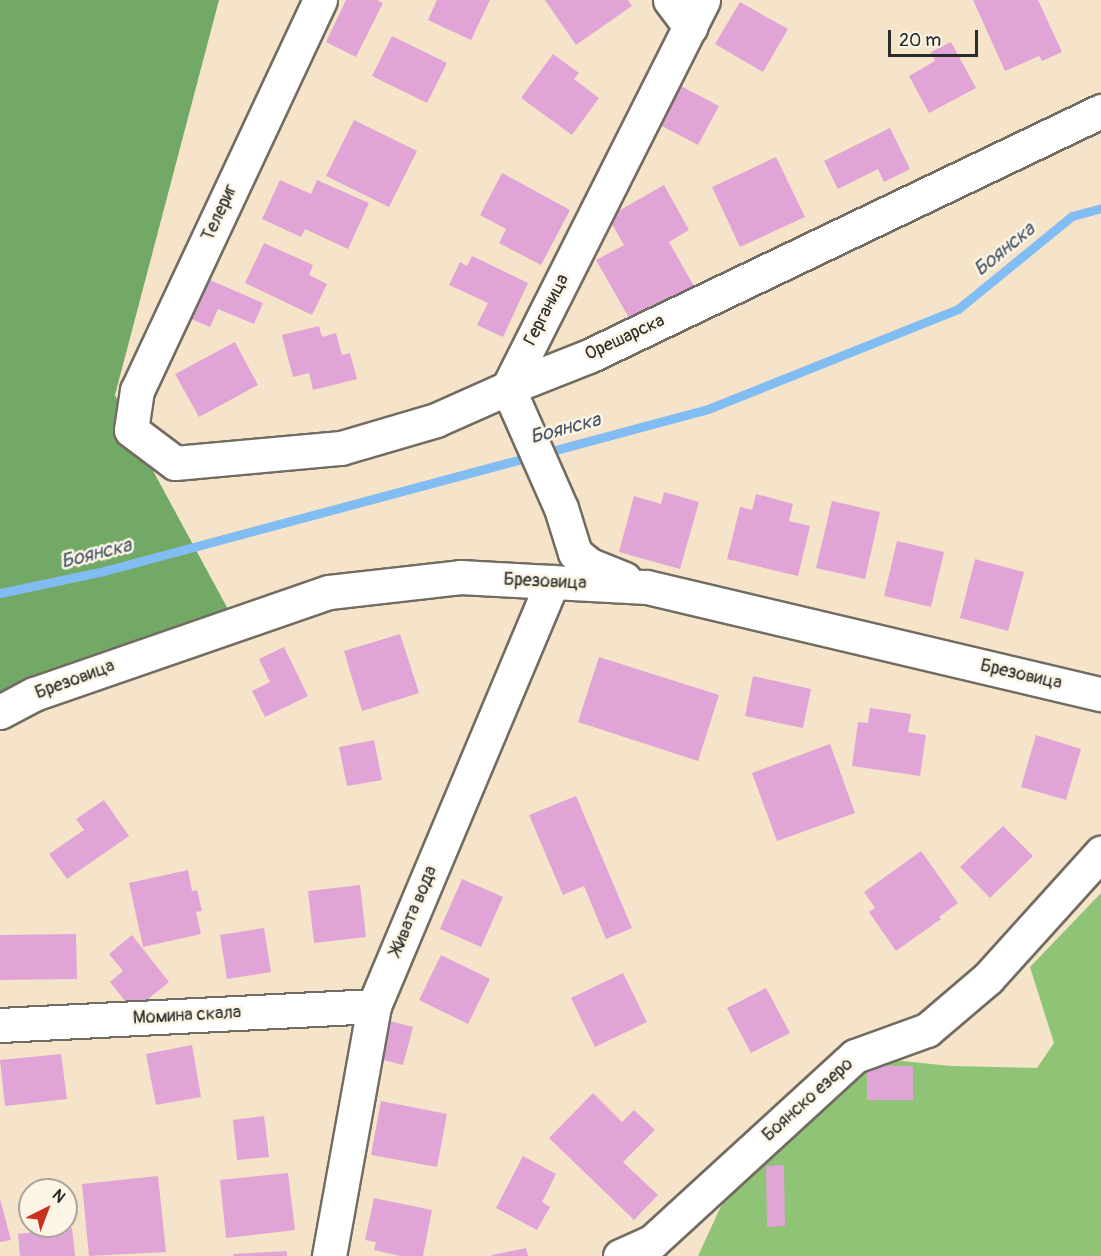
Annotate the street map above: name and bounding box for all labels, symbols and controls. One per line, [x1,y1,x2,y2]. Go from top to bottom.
scale bar [891,18,981,56]
text: 20 m [899,29,941,52]
street label: Телериг [198,181,242,245]
water label: Боянска [969,217,1039,281]
street label: Герганица [520,271,574,349]
street label: Орешарска [582,310,668,366]
water label: Боянска [527,407,603,449]
water label: Боянска [58,533,134,573]
street label: Брезовица [503,569,587,595]
street label: Брезовица [978,655,1064,695]
street label: Брезовица [32,656,118,704]
street label: Живата вода [385,863,443,959]
street label: Момина скала [132,1002,242,1030]
street label: Боянско езеро [758,1054,858,1146]
north arrow [18,1178,78,1238]
text: N [48,1185,69,1207]

